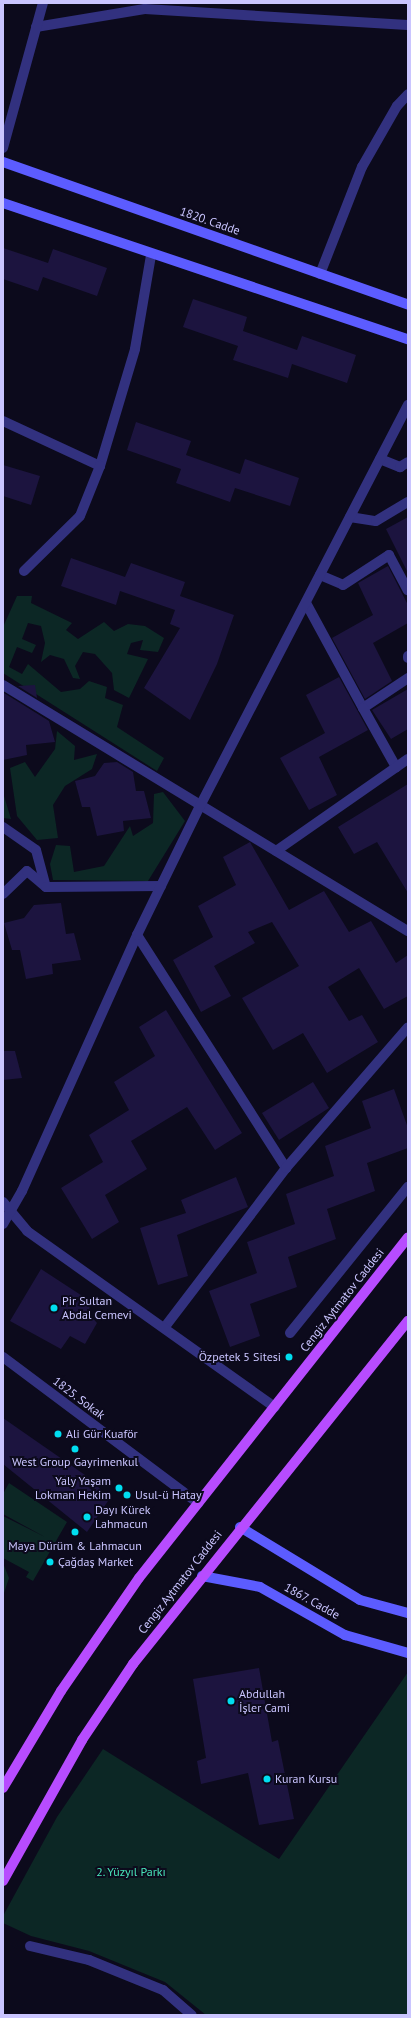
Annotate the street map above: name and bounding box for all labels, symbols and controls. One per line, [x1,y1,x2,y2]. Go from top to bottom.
street label: 1820. Cadde [178,204,242,238]
street label: Cengiz Aytmatov Caddesi [297,1245,387,1355]
place label: Pir Sultan Abdal Cemevi [62,1294,132,1322]
marker: Pir Sultan Abdal Cemevi [49,1303,59,1313]
place label: Özpetek 5 Sitesi [199,1350,281,1364]
marker: Özpetek 5 Sitesi [284,1352,294,1362]
street label: 1825. Sokak [50,1374,108,1422]
place label: Ali Gür Kuaför [66,1427,138,1441]
marker: Ali Gür Kuaför [53,1429,63,1439]
marker: West Group Gayrimenkul [70,1444,80,1454]
place label: West Group Gayrimenkul [12,1455,138,1469]
place label: Yaly Yaşam Lokman Hekim [35,1474,111,1502]
marker: Yaly Yaşam Lokman Hekim [114,1483,124,1493]
place label: Usul-ü Hatay [135,1488,201,1502]
marker: Usul-ü Hatay [122,1490,132,1500]
place label: Dayı Kürek Lahmacun [95,1503,151,1531]
marker: Dayı Kürek Lahmacun [82,1512,92,1522]
marker: Maya Dürüm & Lahmacun [70,1527,80,1537]
street label: Cengiz Aytmatov Caddesi [135,1527,225,1637]
place label: Maya Dürüm & Lahmacun [8,1539,142,1553]
place label: Çağdaş Market [58,1555,133,1569]
marker: Çağdaş Market [45,1557,55,1567]
street label: 1867. Cadde [281,1580,343,1622]
place label: Abdullah İşler Cami [239,1687,290,1715]
marker: Abdullah İşler Cami [226,1696,236,1706]
place label: Kuran Kursu [275,1772,337,1786]
marker: Kuran Kursu [262,1774,272,1784]
park label: 2. Yüzyıl Parkı [96,1865,166,1879]

